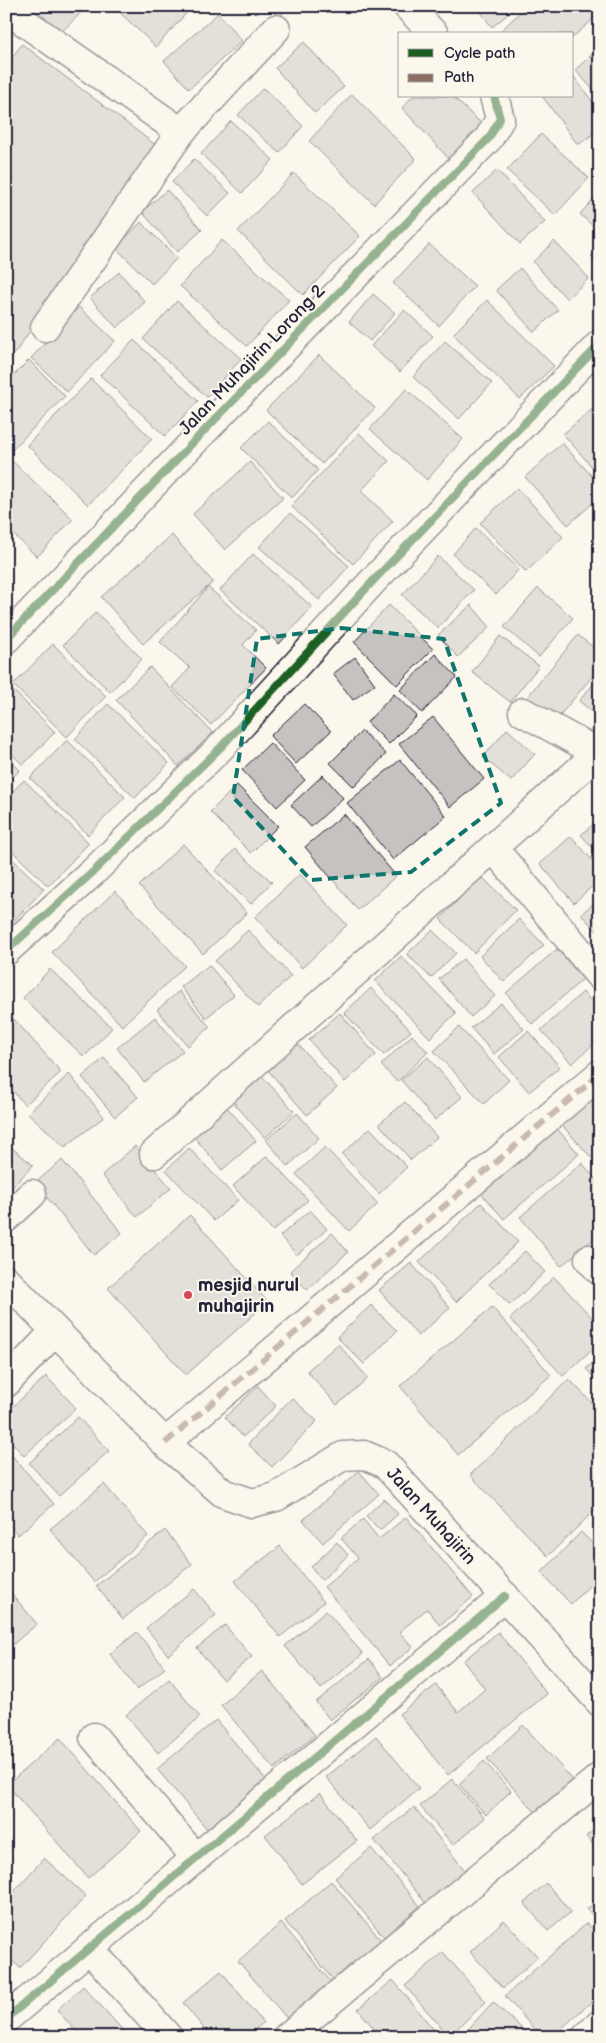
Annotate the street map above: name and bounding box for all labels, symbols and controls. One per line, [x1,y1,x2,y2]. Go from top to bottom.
legend [398,32,574,98]
text: Cycle path [444,44,515,63]
text: Path [444,68,474,87]
street label: Jalan Muhajirin Lorong 2 [175,280,330,439]
place label: mesjid nurul muhajirin [198,1275,299,1317]
marker: mesjid nurul muhajirin [182,1289,194,1301]
street label: Jalan Muhajirin [382,1463,480,1569]

